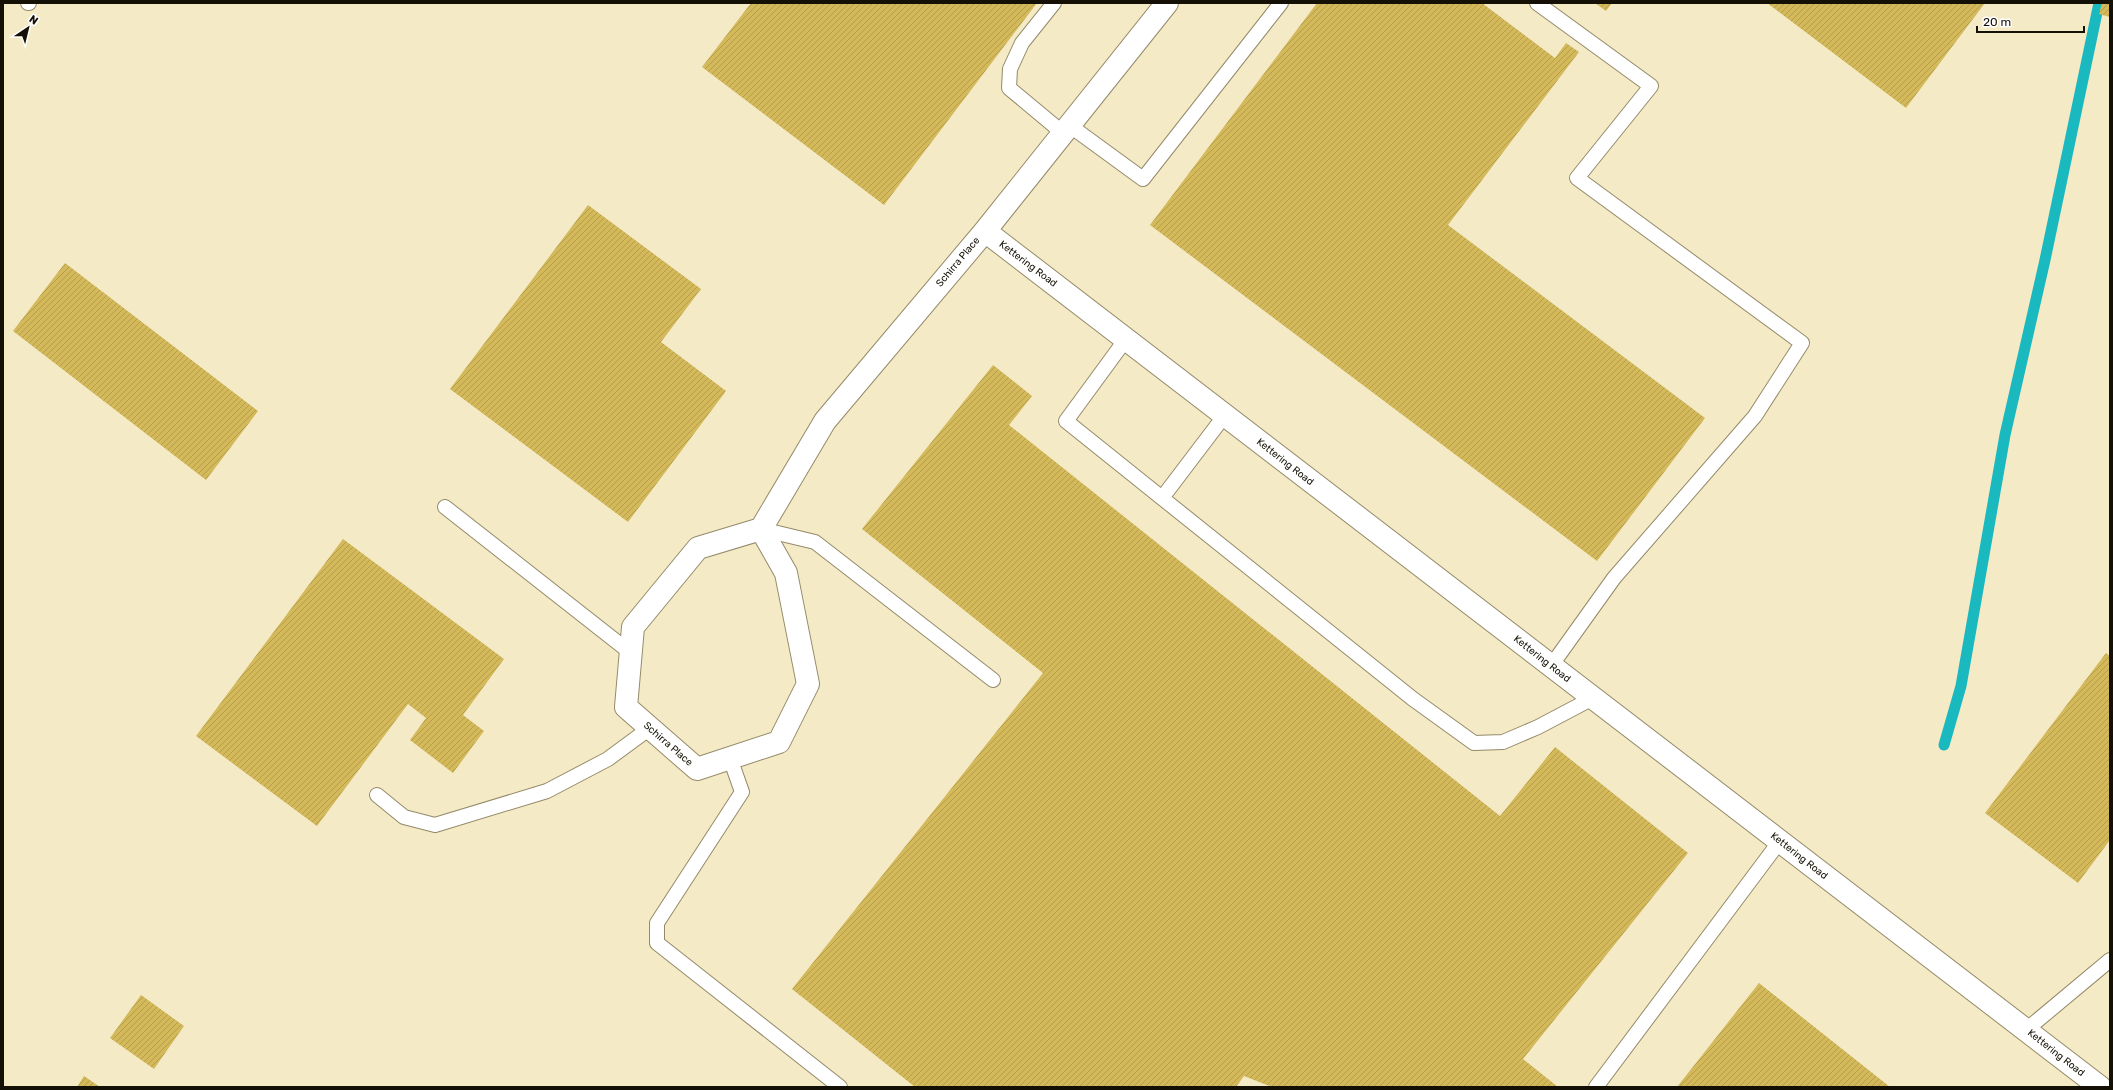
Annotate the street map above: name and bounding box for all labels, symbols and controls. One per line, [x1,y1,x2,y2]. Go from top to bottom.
north arrow [8,8,48,48]
scale bar [1977,8,2084,34]
text: N [26,13,40,28]
text: 20 m [1983,15,2011,29]
street label: Schirra Place [934,234,983,289]
street label: Kettering Road [997,238,1059,290]
street label: Kettering Road [1254,436,1316,488]
street label: Kettering Road [1511,633,1573,685]
street label: Schirra Place [641,719,695,769]
street label: Kettering Road [1768,830,1830,882]
street label: Kettering Road [2025,1027,2087,1079]

